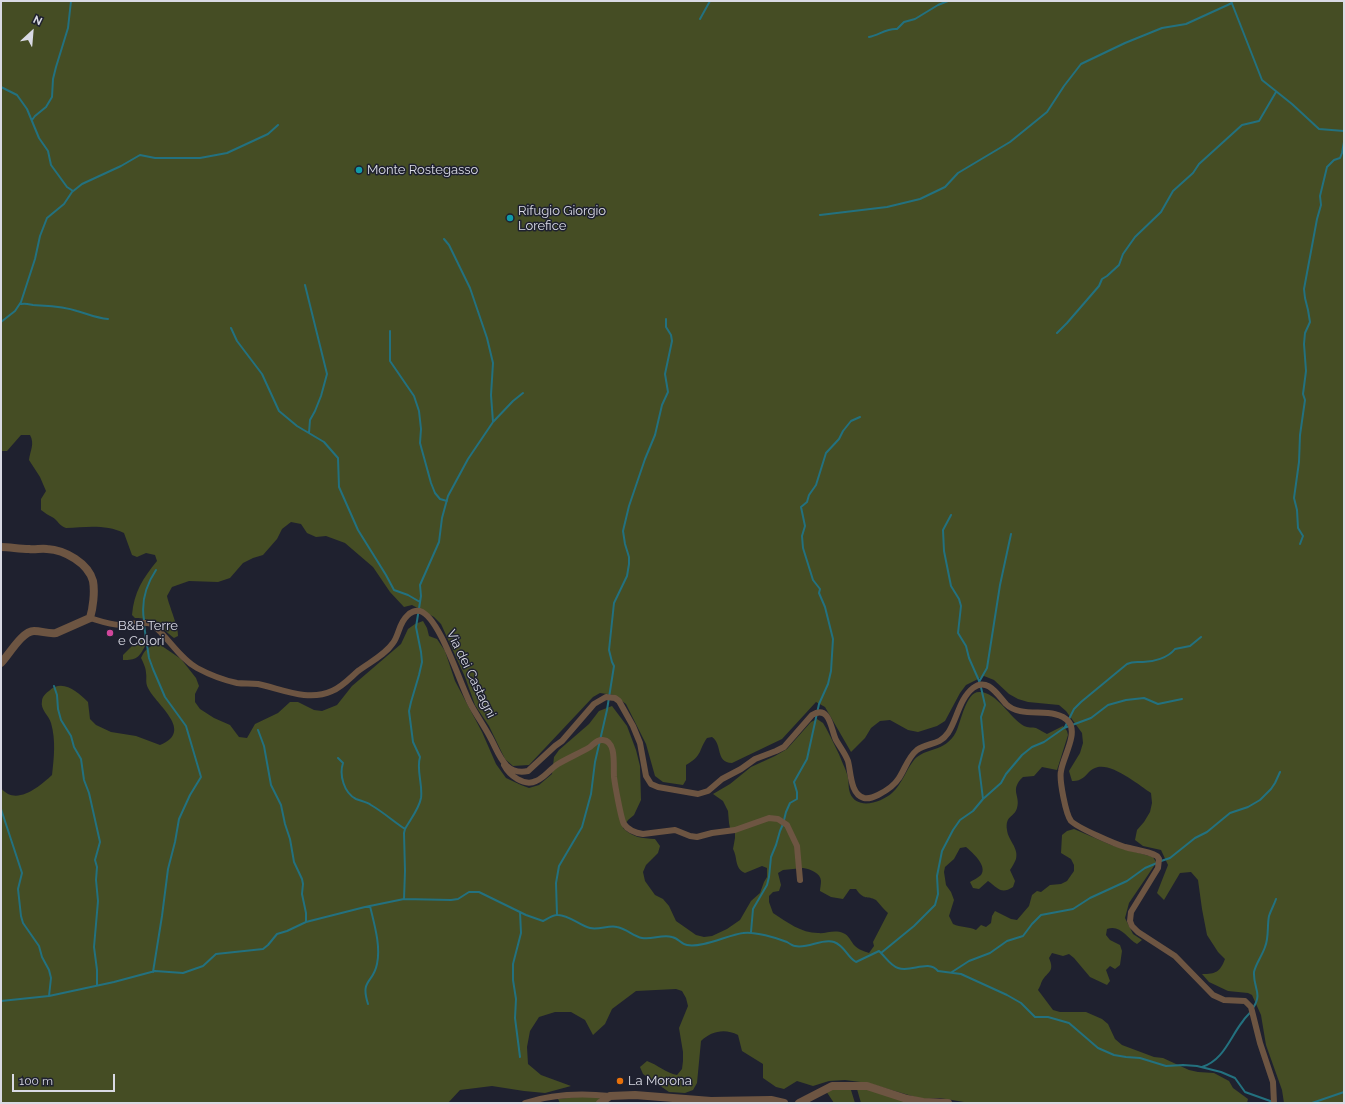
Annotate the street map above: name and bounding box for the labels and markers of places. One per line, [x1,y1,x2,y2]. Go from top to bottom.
place label: Monte Rostegasso [367,162,478,178]
marker: Monte Rostegasso [354,165,364,175]
place label: Rifugio Giorgio Lorefice [518,203,606,234]
marker: Rifugio Giorgio Lorefice [505,213,515,223]
place label: B&B Terre e Colori [118,618,178,649]
marker: B&B Terre e Colori [105,628,115,638]
place label: La Morona [628,1073,692,1089]
marker: La Morona [615,1076,625,1086]

